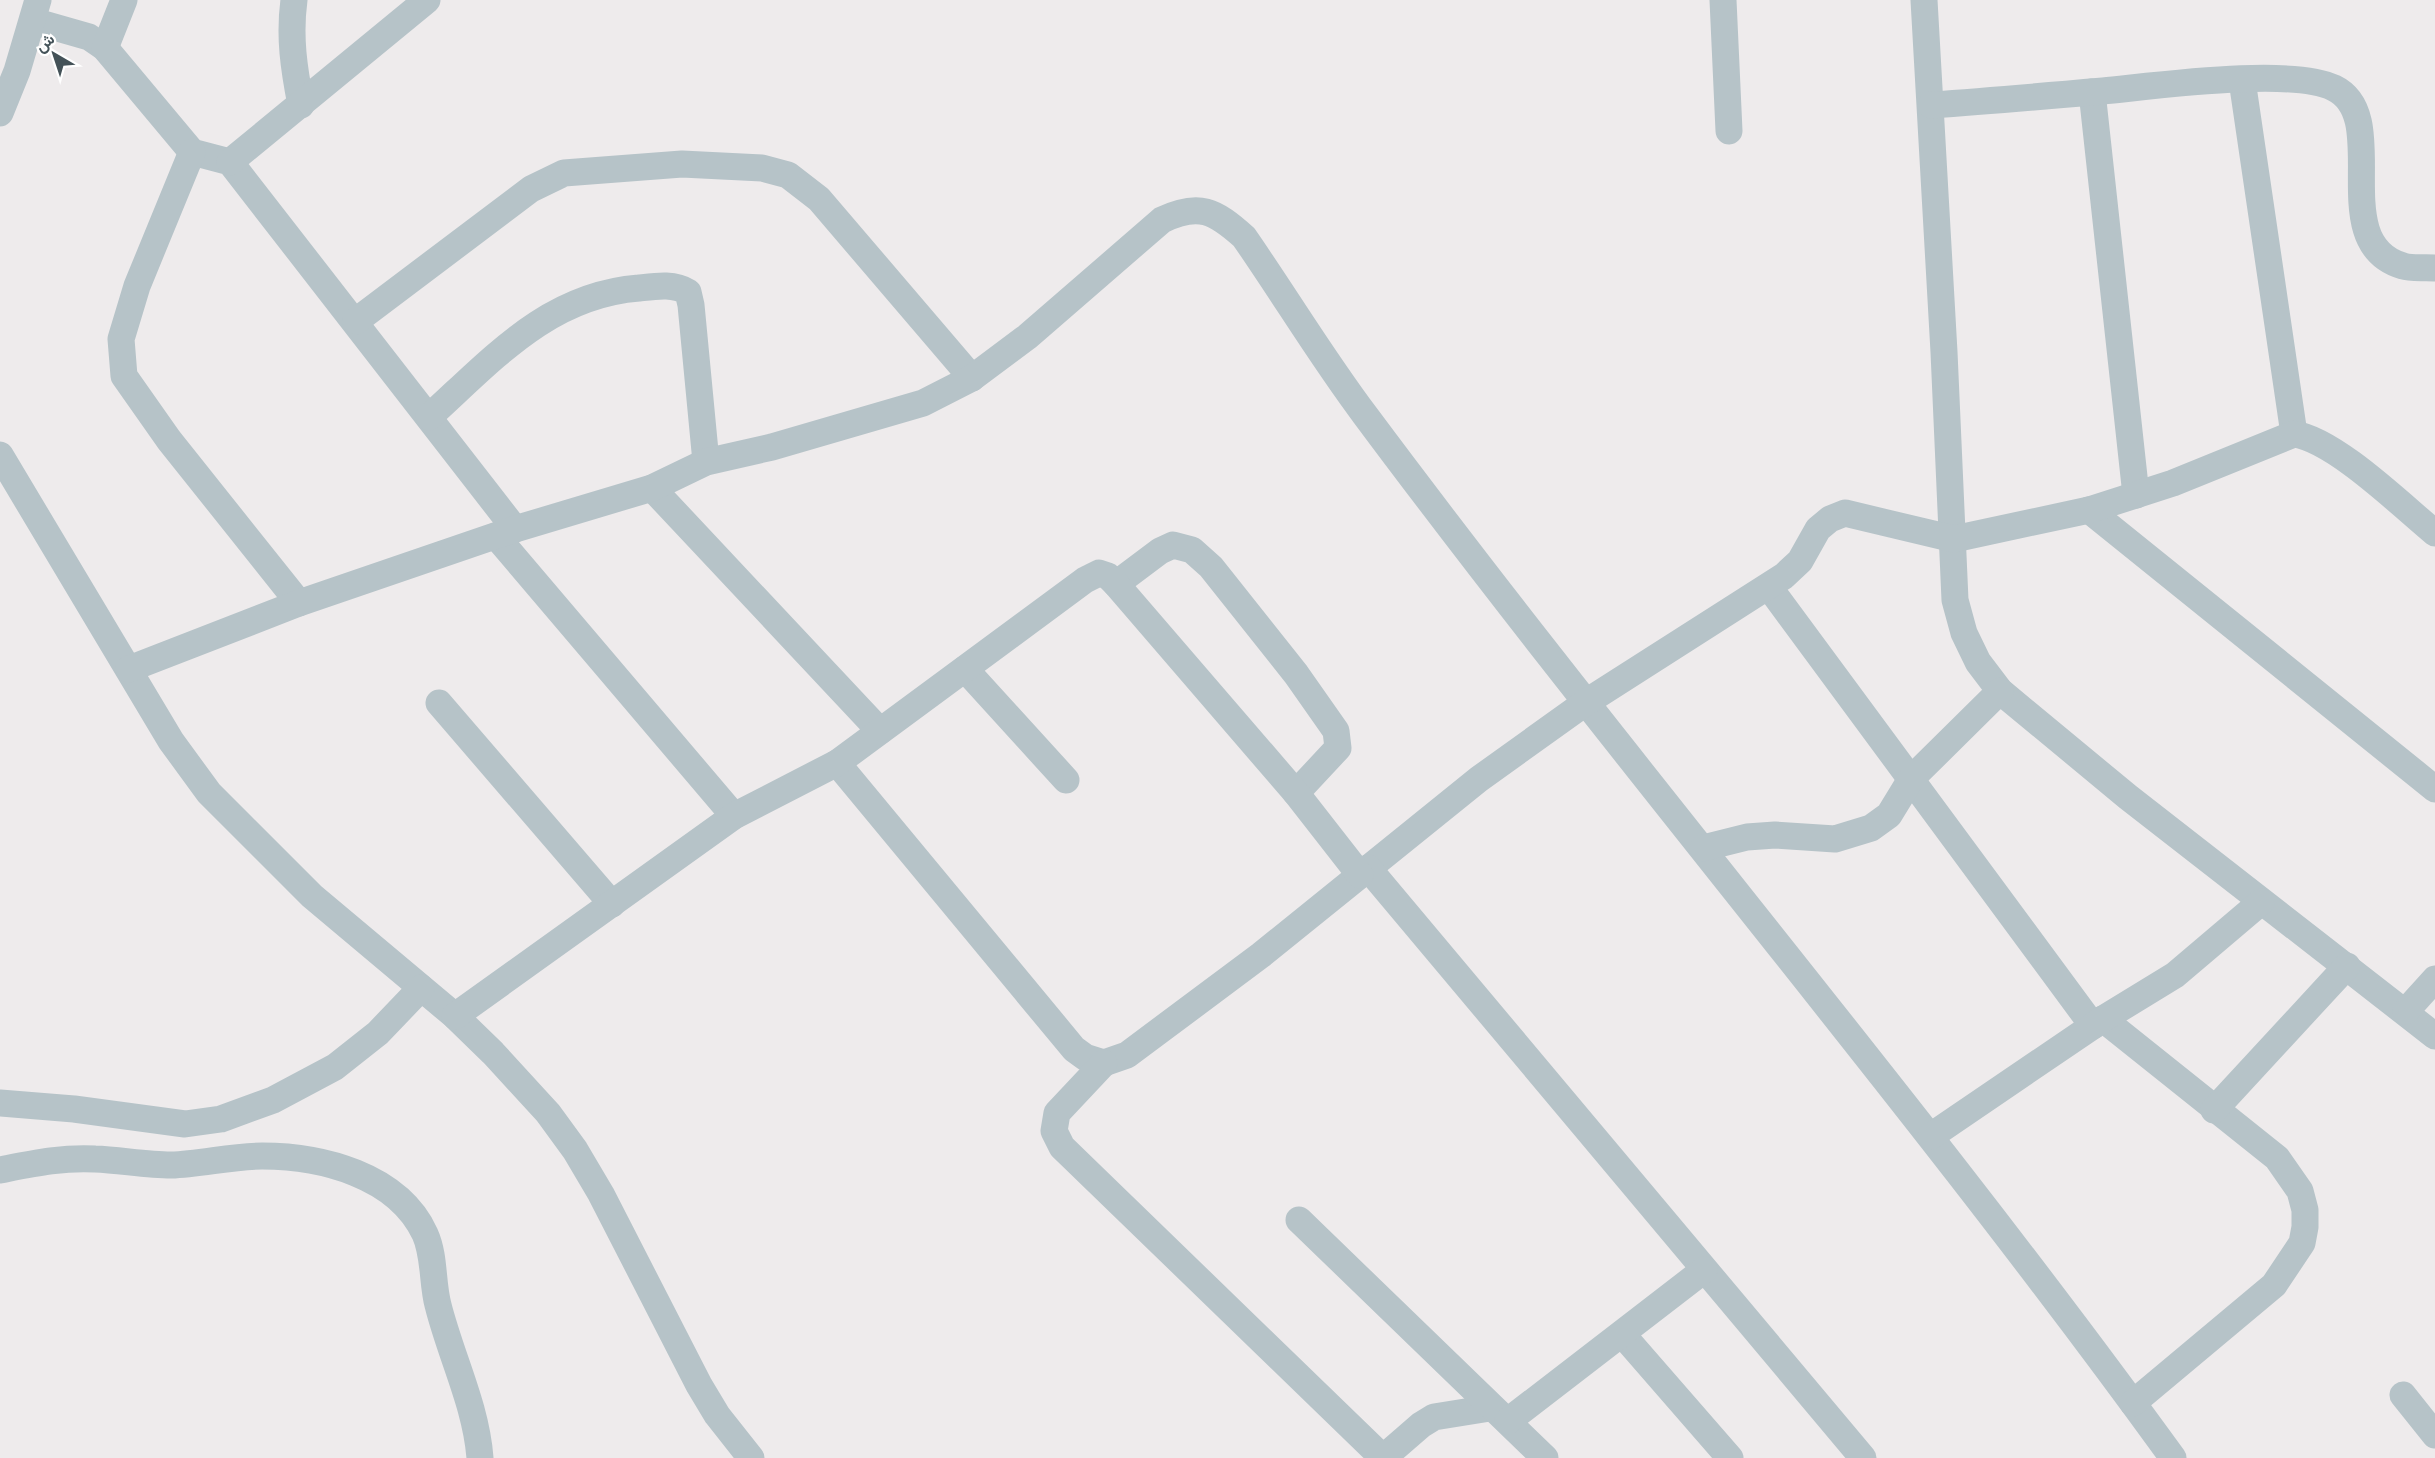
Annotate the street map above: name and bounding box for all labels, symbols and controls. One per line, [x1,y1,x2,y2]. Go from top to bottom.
north arrow [24,24,84,84]
text: ش [32,30,60,58]

